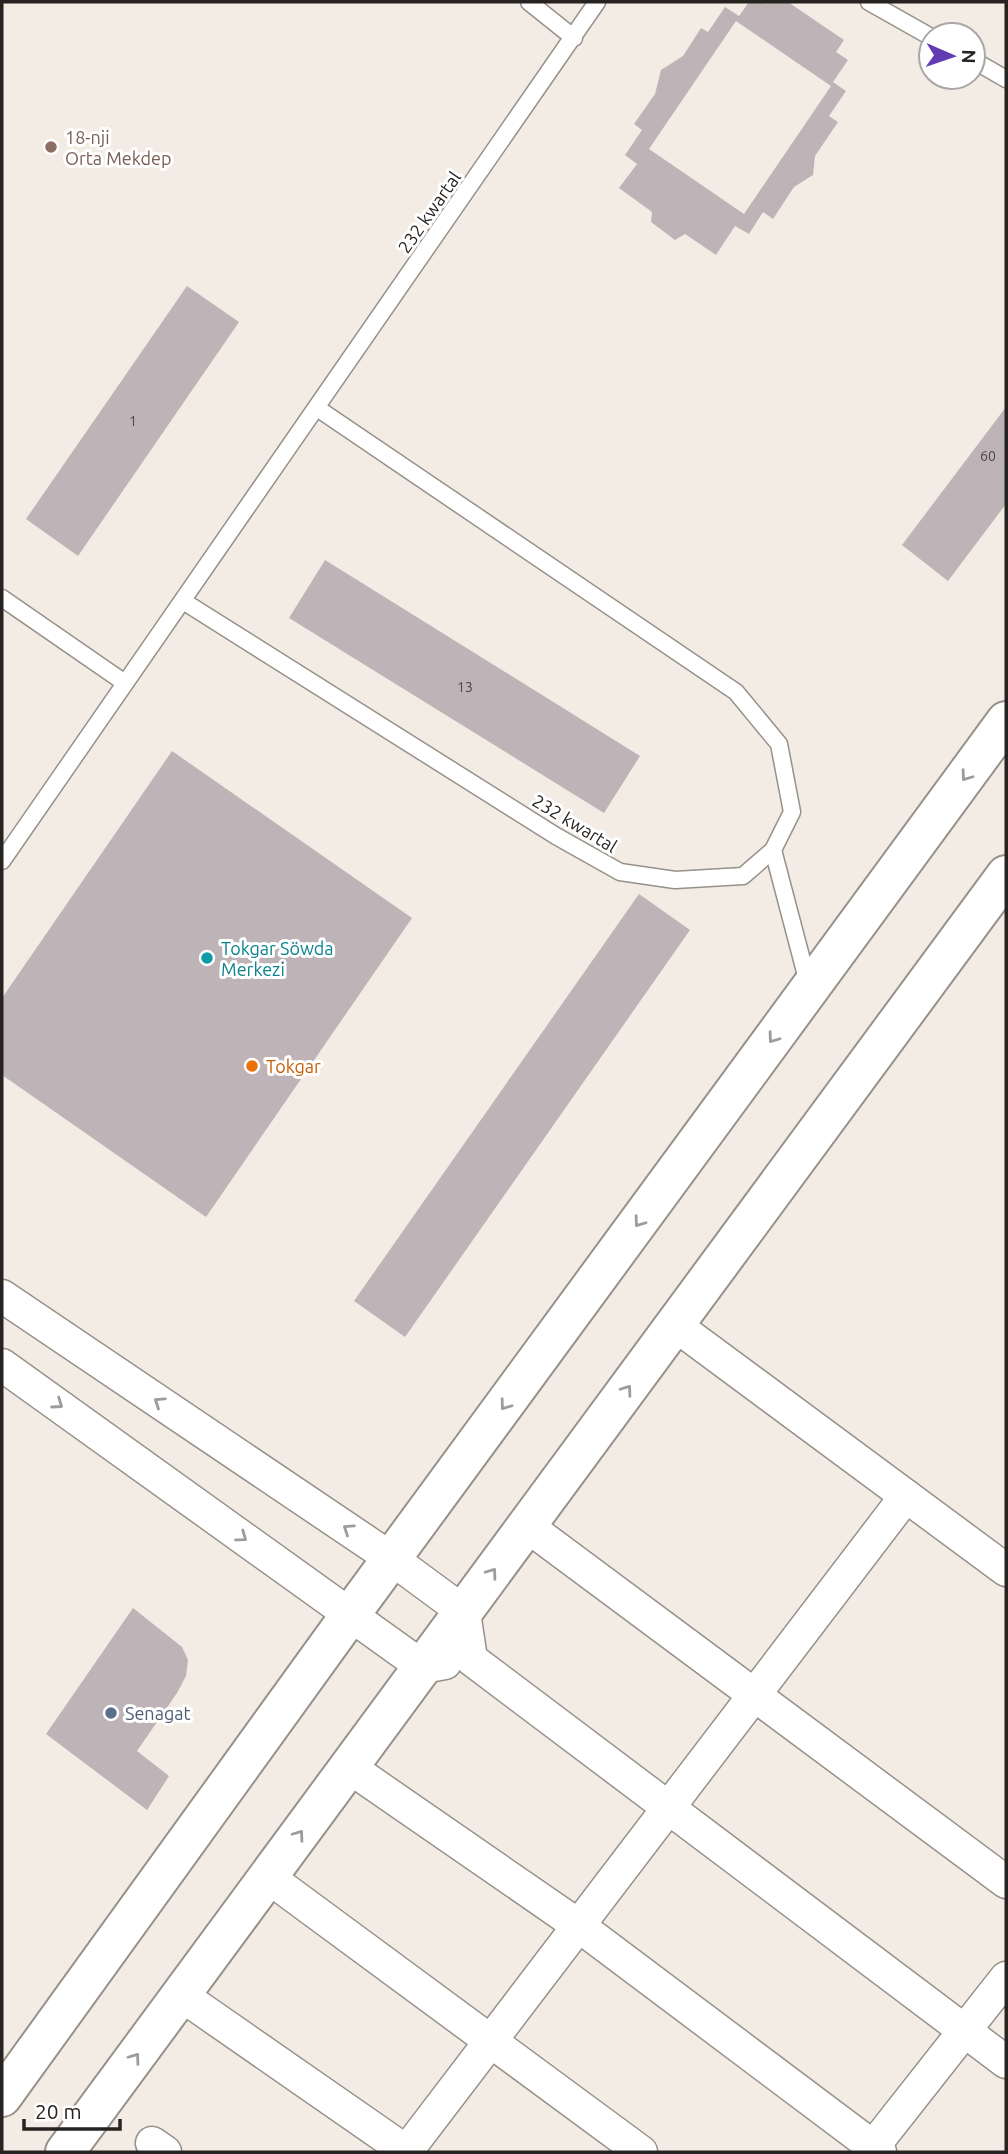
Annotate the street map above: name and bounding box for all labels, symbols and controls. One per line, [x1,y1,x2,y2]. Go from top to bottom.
north arrow [917,21,987,91]
text: N [958,49,980,64]
place label: 18-nji Orta Mekdep [65,127,172,168]
marker: 18-nji Orta Mekdep [43,139,59,155]
street label: 232 kwartal [394,167,465,257]
house number: 1 [129,413,137,429]
house number: 60 [980,448,996,464]
house number: 13 [457,679,473,695]
one-way arrow [962,768,974,781]
street label: 232 kwartal [529,790,621,856]
place label: Tokgar Söwda Merkezi [221,938,334,979]
marker: Tokgar Söwda Merkezi [199,950,215,966]
one-way arrow [769,1030,782,1043]
place label: Tokgar [266,1056,321,1076]
marker: Tokgar [244,1058,260,1074]
one-way arrow [635,1214,647,1227]
one-way arrow [619,1385,631,1398]
one-way arrow [50,1396,63,1408]
one-way arrow [500,1397,513,1410]
one-way arrow [154,1398,167,1410]
one-way arrow [343,1525,356,1537]
one-way arrow [234,1529,247,1541]
one-way arrow [484,1569,496,1581]
place label: Senagat [125,1703,191,1723]
marker: Senagat [103,1705,119,1721]
one-way arrow [290,1830,303,1843]
one-way arrow [126,2053,139,2066]
scale bar [24,2088,121,2132]
text: 20 m [35,2099,82,2123]

